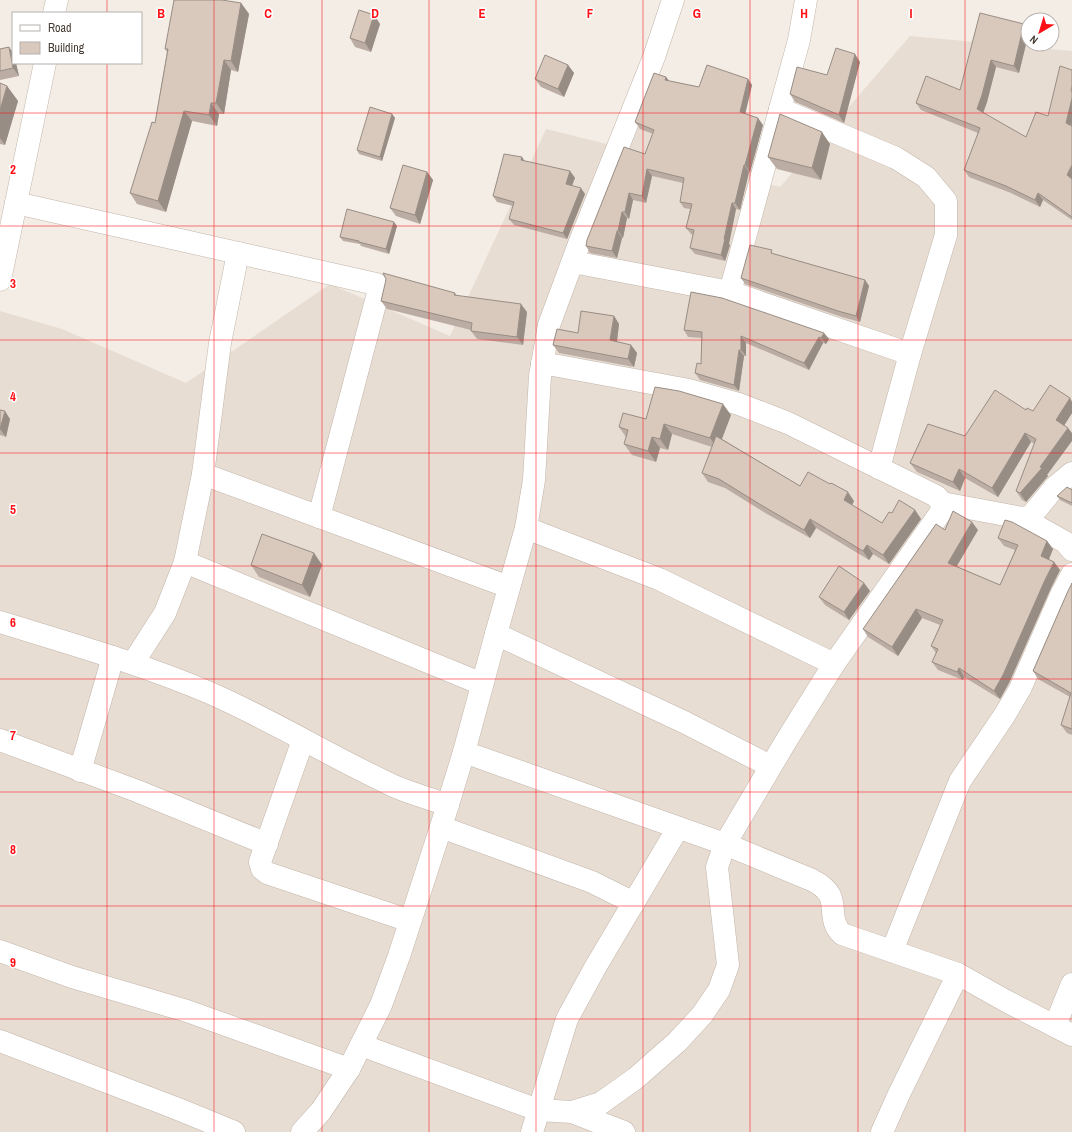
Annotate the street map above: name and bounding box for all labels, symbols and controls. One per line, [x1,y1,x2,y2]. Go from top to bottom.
text: B [157,5,165,22]
text: C [264,5,272,22]
text: D [371,5,379,22]
text: E [478,5,486,22]
text: F [587,5,594,22]
text: G [693,5,701,22]
text: H [800,5,808,22]
text: I [910,5,913,22]
legend [12,12,142,64]
north arrow [1020,12,1060,52]
text: Road [48,20,72,36]
text: N [1027,32,1041,47]
text: Building [48,40,85,56]
text: 2 [10,161,16,178]
text: 3 [10,275,16,292]
text: 4 [10,388,16,405]
text: 5 [10,501,16,518]
text: 6 [10,614,16,631]
text: 7 [10,727,16,744]
text: 8 [10,841,16,858]
text: 9 [10,954,16,971]

